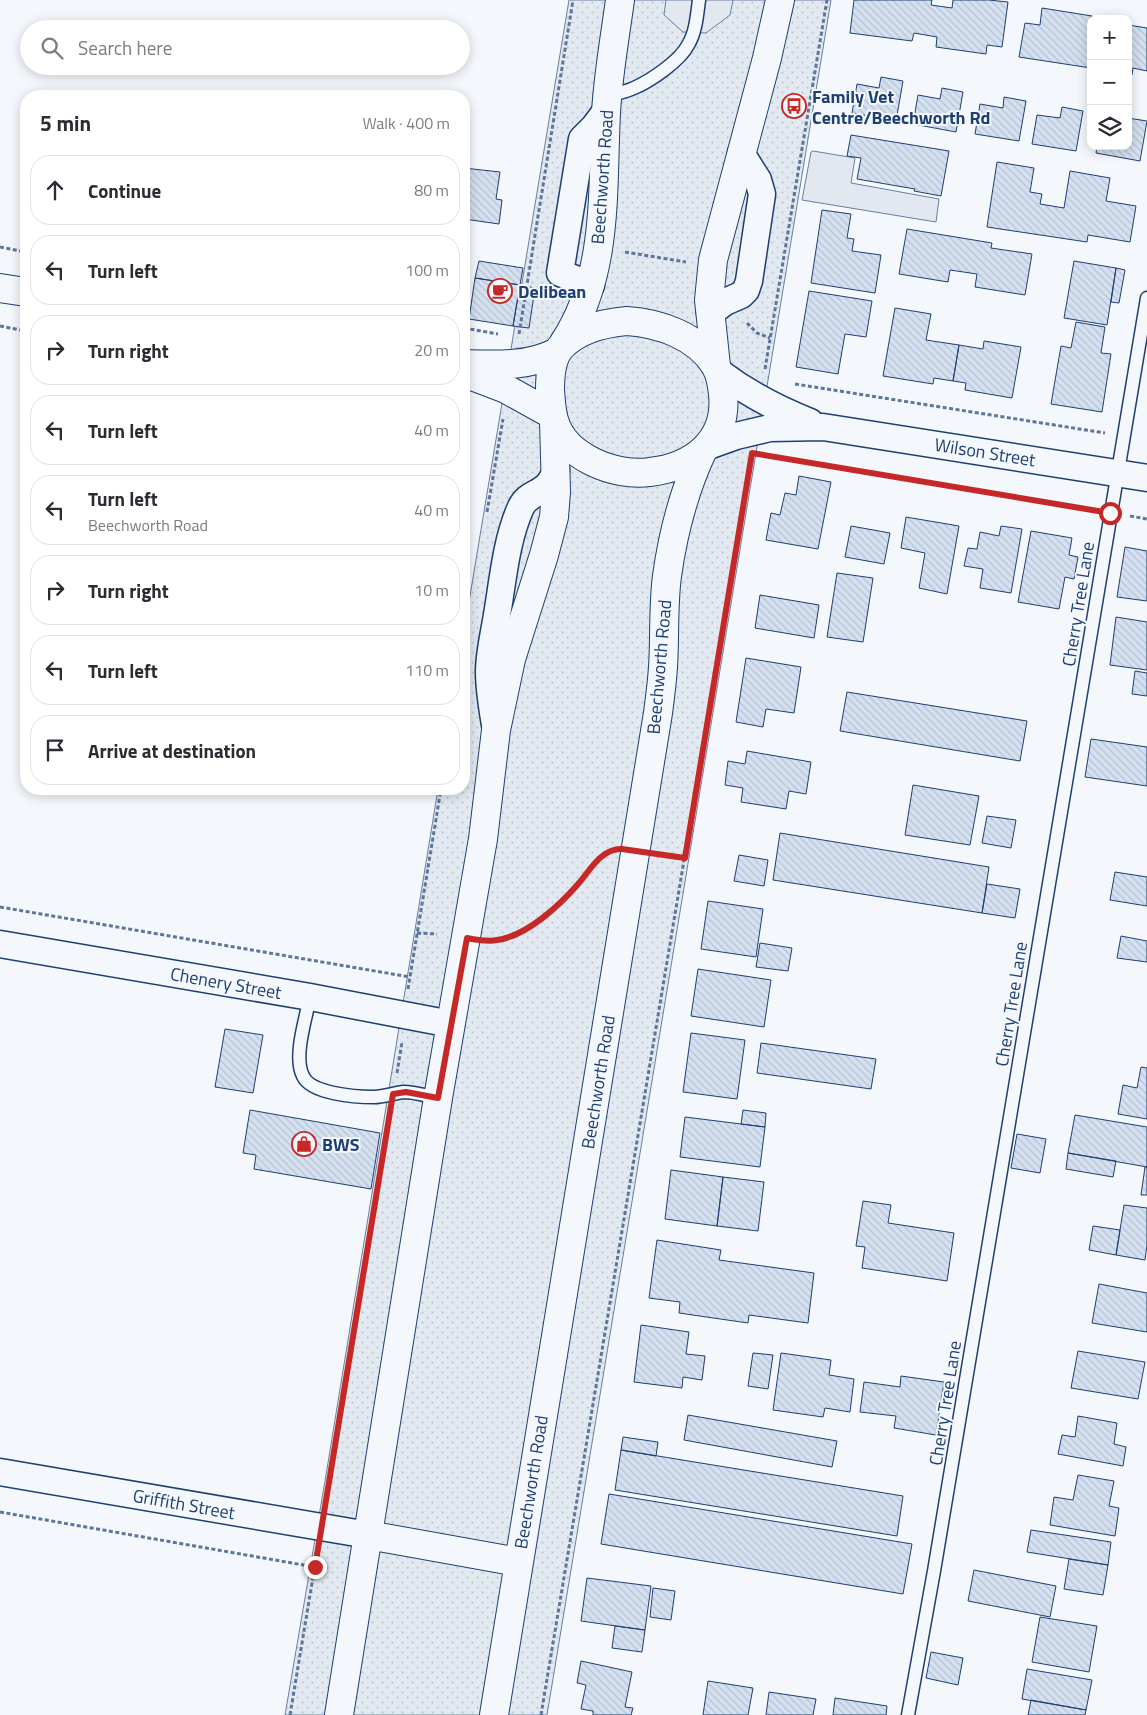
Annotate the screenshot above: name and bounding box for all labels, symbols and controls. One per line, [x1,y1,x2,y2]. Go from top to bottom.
map controls [1087,15,1132,150]
button: + [1087,15,1132,60]
search box [20,20,470,75]
text: Search here [78,33,172,62]
icon: search [38,34,66,62]
button: − [1087,60,1132,105]
place label: Family Vet Centre/Beechworth Rd [812,83,990,131]
bus stop icon: Family Vet Centre/Beechworth Rd [781,93,807,119]
button: layers [1087,105,1132,150]
text: 5 min [40,107,91,139]
street label: Beechworth Road [584,109,620,245]
text: Walk · 400 m [362,111,450,135]
icon: ahead [41,176,69,204]
text: Continue [88,176,161,205]
text: 80 m [414,178,449,202]
icon: left [41,256,69,284]
text: Turn left [88,256,158,285]
text: 100 m [405,258,449,282]
cafe icon: Delibean [487,278,513,304]
place label: Delibean [518,278,586,305]
icon: right [41,336,69,364]
text: Turn right [88,336,169,365]
text: 20 m [414,338,449,362]
icon: left [41,416,69,444]
text: Turn left [88,416,158,445]
text: 40 m [414,418,449,442]
street label: Wilson Street [933,431,1038,473]
text: Turn left [88,484,158,513]
icon: left [41,496,69,524]
text: 40 m [414,498,449,522]
route start [1099,502,1122,525]
text: Beechworth Road [88,513,208,537]
street label: Cherry Tree Lane [1055,540,1101,668]
icon: right [41,576,69,604]
text: Turn right [88,576,169,605]
text: 10 m [414,578,449,602]
street label: Beechworth Road [640,599,678,735]
icon: left [41,656,69,684]
text: Turn left [88,656,158,685]
text: 110 m [405,658,449,682]
icon: arrive [41,736,69,764]
text: Arrive at destination [88,736,256,765]
street label: Cherry Tree Lane [988,940,1034,1068]
street label: Chenery Street [168,960,284,1006]
street label: Beechworth Road [574,1013,622,1151]
shop icon: BWS [291,1131,317,1157]
place label: BWS [322,1131,360,1158]
street label: Cherry Tree Lane [922,1339,968,1467]
street label: Beechworth Road [507,1413,555,1551]
street label: Griffith Street [131,1482,238,1526]
route end [304,1556,327,1579]

